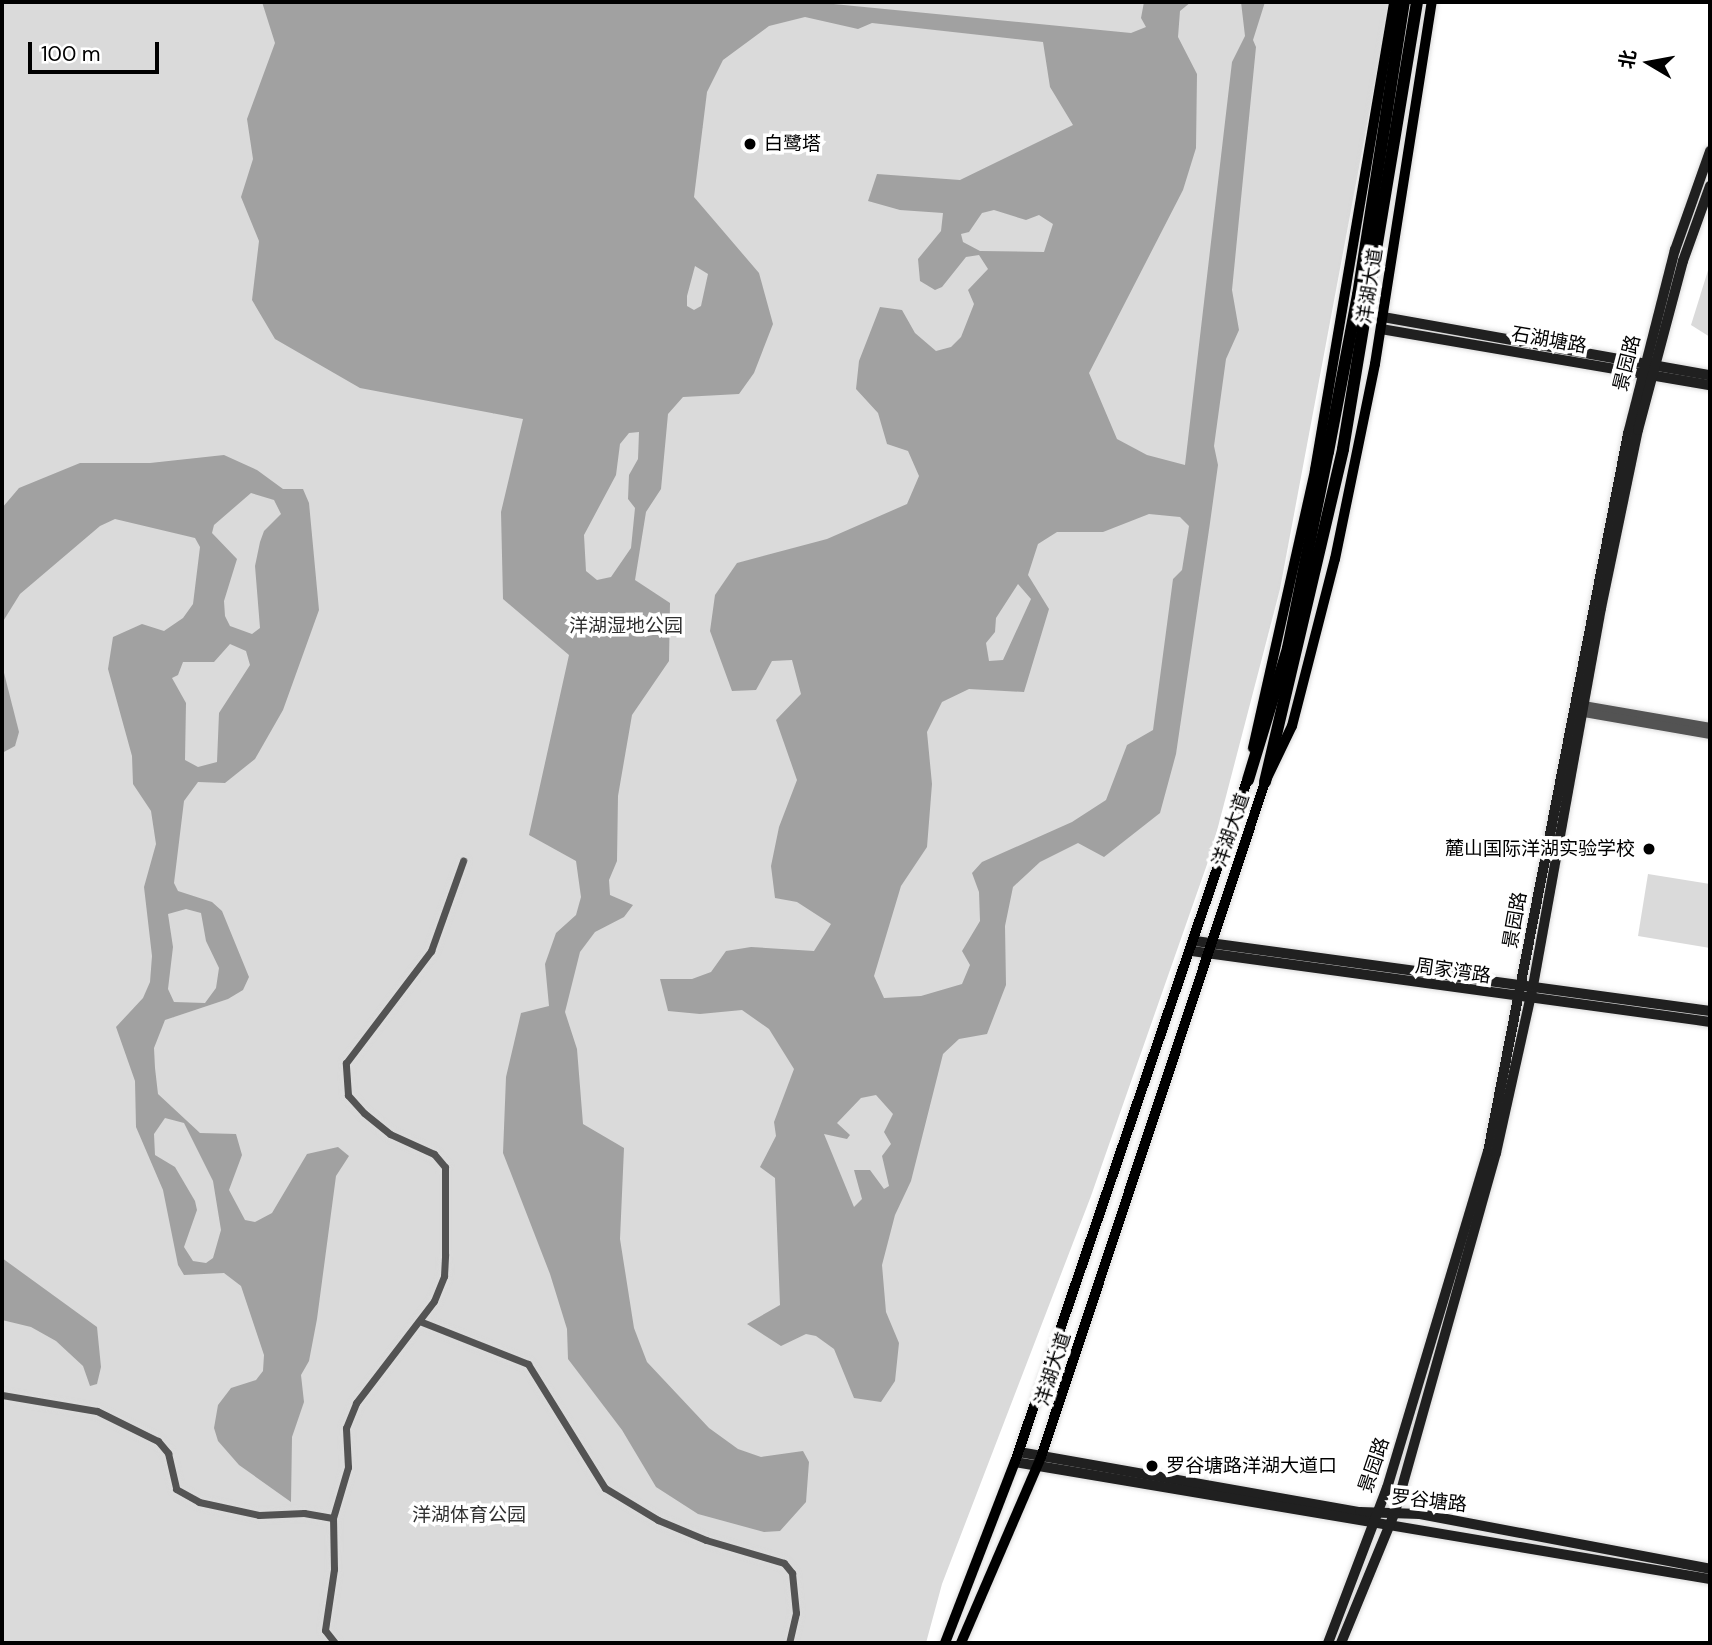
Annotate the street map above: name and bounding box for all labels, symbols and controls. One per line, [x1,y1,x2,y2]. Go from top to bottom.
scale bar [32,28,163,72]
north arrow [1614,28,1684,98]
text: 100 m [41,40,101,68]
text: 北 [1614,48,1642,71]
place label: 白鹭塔 [764,133,821,155]
marker: 白鹭塔 [742,136,758,152]
street label: 洋湖大道 [1353,247,1387,325]
street label: 石湖塘路 [1510,322,1588,358]
street label: 景园路 [1609,333,1645,393]
park label: 洋湖湿地公园 [569,615,683,637]
street label: 洋湖大道 [1208,790,1254,870]
place label: 麓山国际洋湖实验学校 [1445,838,1635,860]
marker: 麓山国际洋湖实验学校 [1641,841,1657,857]
street label: 景园路 [1499,890,1531,950]
street label: 周家湾路 [1414,954,1492,988]
street label: 洋湖大道 [1030,1329,1076,1409]
street label: 景园路 [1354,1434,1394,1496]
place label: 罗谷塘路洋湖大道口 [1166,1455,1337,1477]
marker: 罗谷塘路洋湖大道口 [1144,1458,1160,1474]
street label: 罗谷塘路 [1390,1486,1468,1516]
park label: 洋湖体育公园 [412,1504,526,1526]

